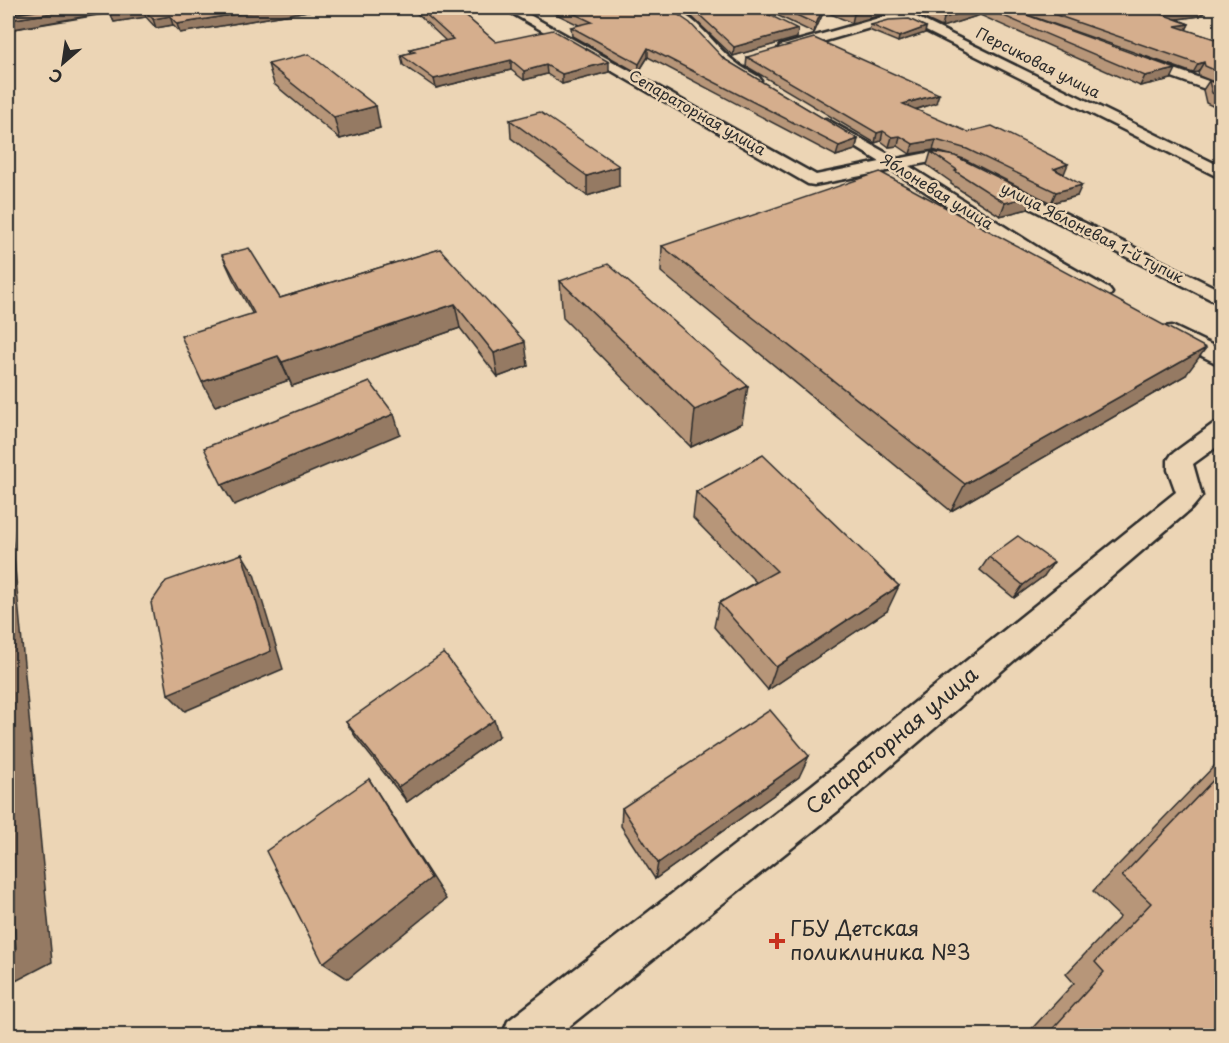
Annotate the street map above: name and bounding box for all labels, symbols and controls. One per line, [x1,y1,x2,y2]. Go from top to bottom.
street label: Персиковая улица [973,20,1105,103]
north arrow [33,33,93,93]
street label: Сепараторная улица [625,63,771,161]
text: С [44,64,66,90]
street label: Яблоневая улица [877,147,999,235]
street label: улица Яблоневая 1-й тупик [997,175,1188,288]
street label: Сепараторная улица [797,657,985,821]
place label: ГБУ Детская поликлиника №3 [790,911,971,967]
marker: ГБУ Детская поликлиника №3 [768,932,786,950]

